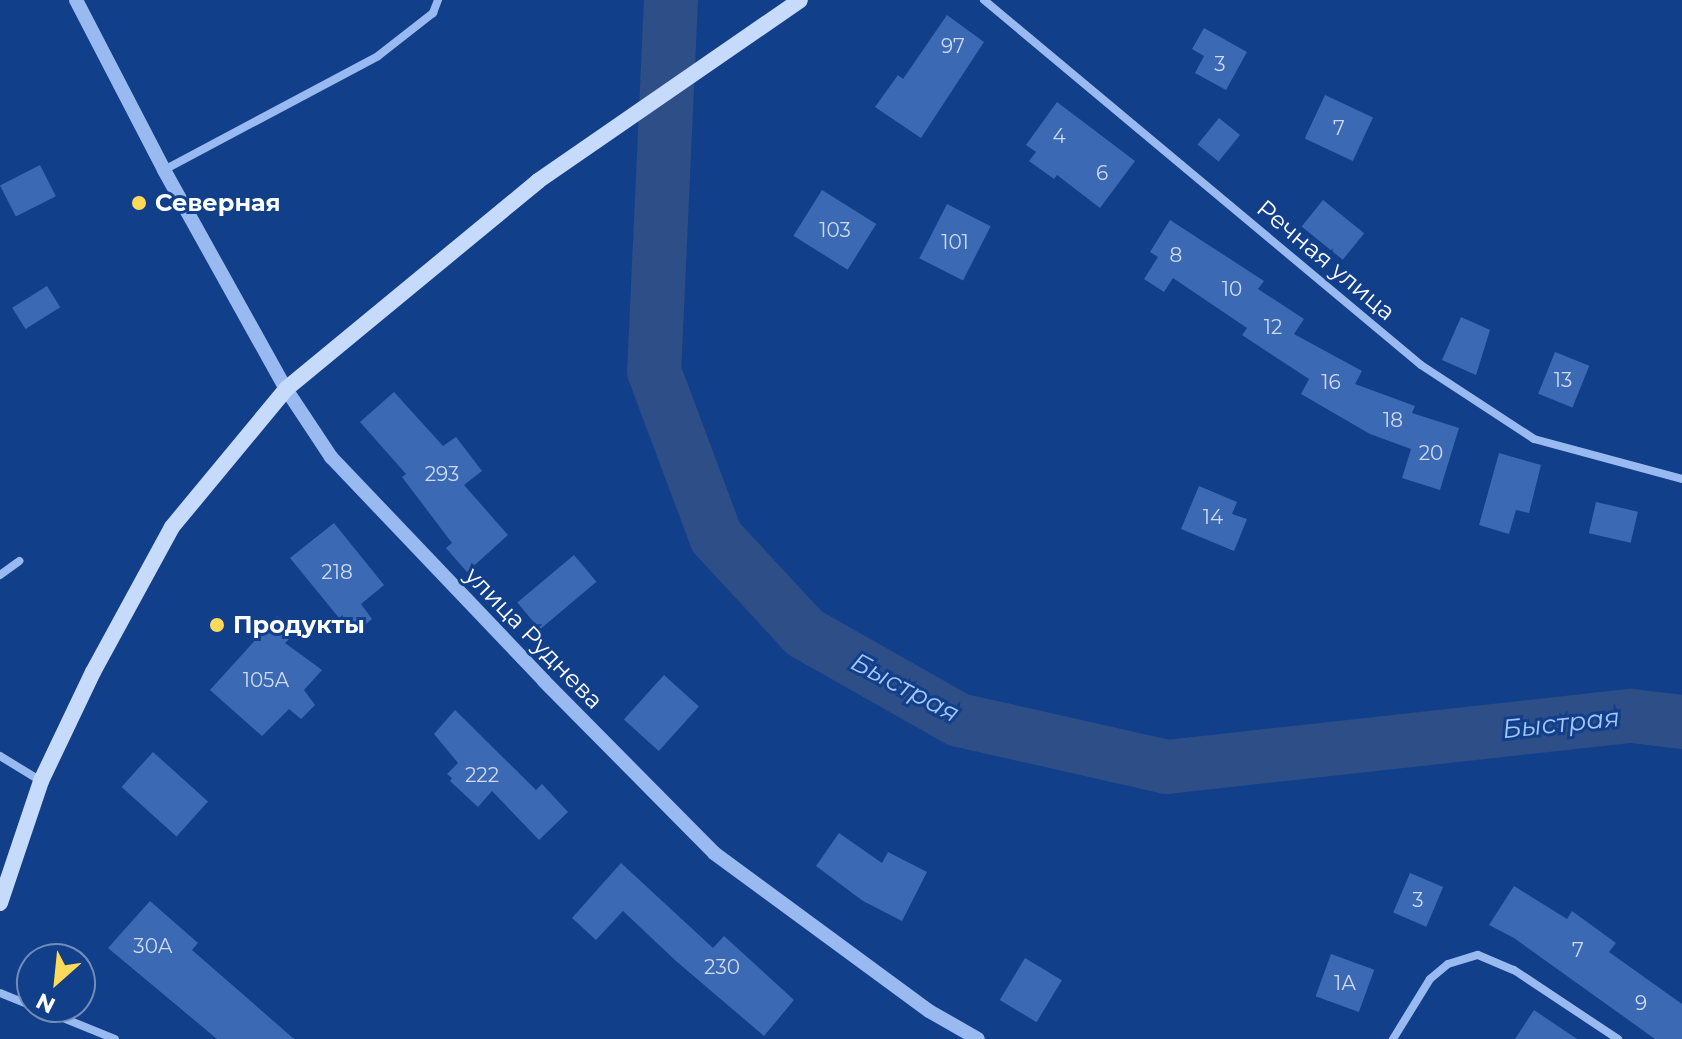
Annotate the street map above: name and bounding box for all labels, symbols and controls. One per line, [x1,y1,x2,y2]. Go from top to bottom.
house number: 97 [941,34,965,58]
house number: 3 [1214,52,1226,76]
house number: 7 [1333,116,1345,140]
house number: 4 [1052,124,1066,148]
house number: 6 [1096,161,1108,185]
place label: Северная [155,189,281,217]
marker: Северная [130,194,148,212]
street label: Речная улица [1251,194,1401,326]
house number: 103 [819,218,851,242]
house number: 101 [941,230,969,254]
house number: 8 [1170,243,1182,267]
house number: 10 [1222,277,1242,301]
house number: 12 [1264,315,1282,339]
house number: 13 [1554,368,1572,392]
house number: 16 [1321,370,1341,394]
house number: 18 [1383,408,1403,432]
house number: 20 [1419,441,1443,465]
house number: 293 [425,462,459,486]
house number: 14 [1203,505,1223,529]
house number: 218 [321,560,353,584]
street label: улица Руднева [459,561,609,715]
place label: Продукты [233,611,365,639]
marker: Продукты [208,616,226,634]
water label: Быстрая [846,647,964,729]
house number: 105А [243,668,289,692]
water label: Быстрая [1501,702,1621,746]
house number: 222 [465,763,499,787]
house number: 3 [1412,888,1424,912]
house number: 30А [133,934,173,958]
house number: 7 [1572,938,1584,962]
north arrow [16,943,96,1023]
house number: 230 [704,955,740,979]
house number: 1А [1334,971,1356,995]
text: N [32,987,60,1019]
house number: 9 [1635,991,1647,1015]

